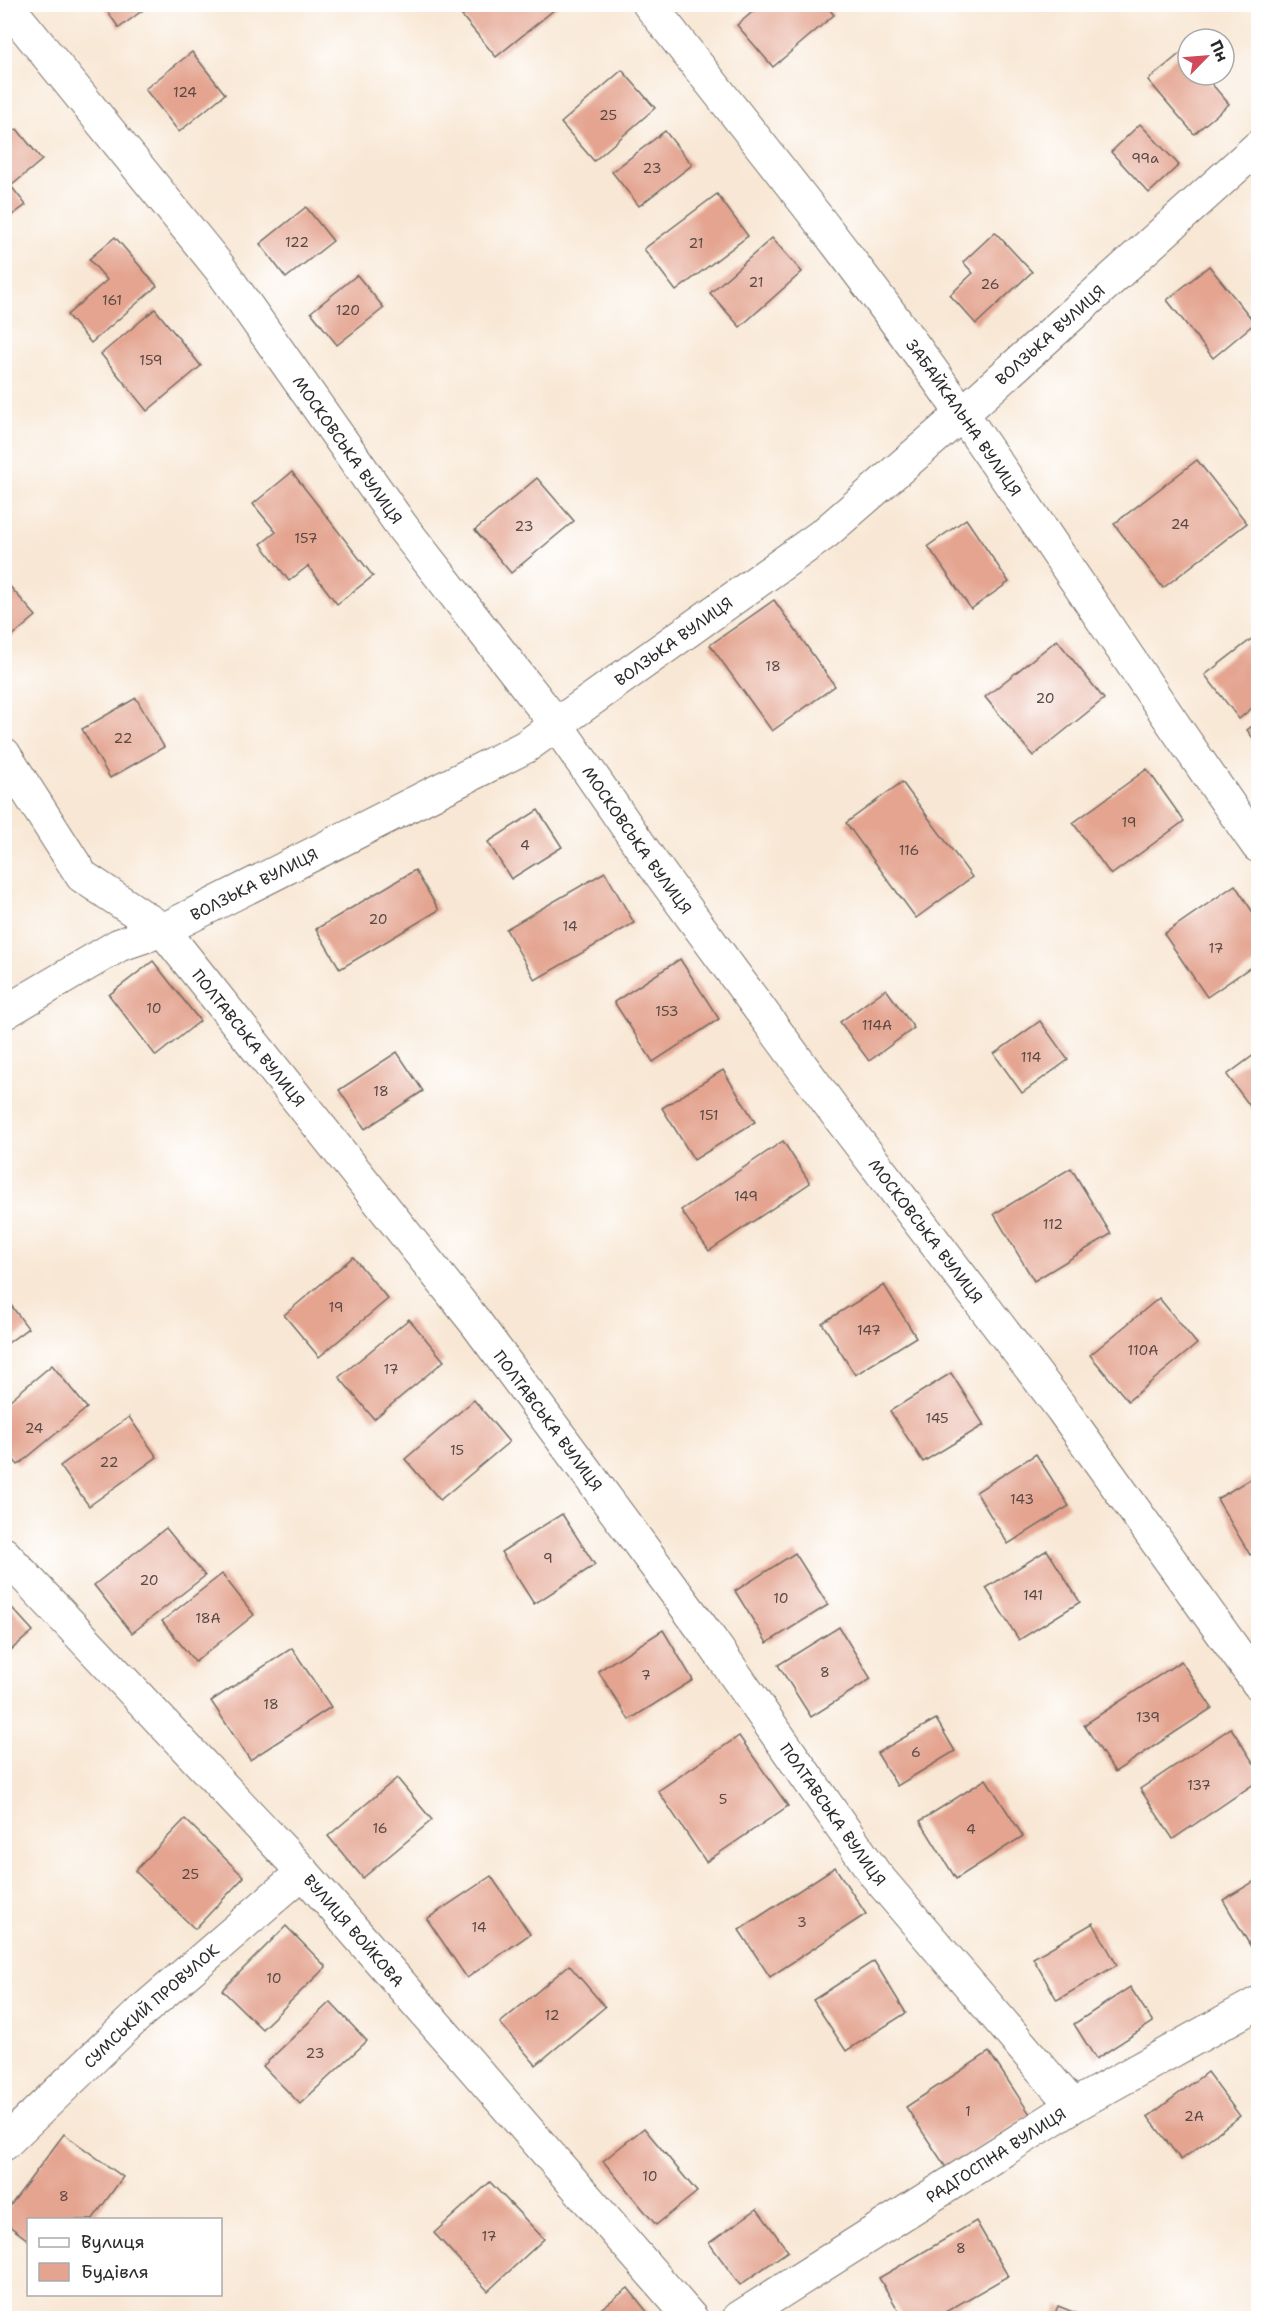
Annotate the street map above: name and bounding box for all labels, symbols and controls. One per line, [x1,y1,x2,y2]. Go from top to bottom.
north arrow [1176,27,1236,87]
text: Пн [1205,37,1233,65]
house number: 124 [173,83,197,101]
house number: 25 [599,106,617,124]
house number: 99а [1131,149,1159,167]
house number: 23 [643,159,661,177]
house number: 122 [285,233,309,251]
house number: 21 [689,234,703,252]
house number: 21 [749,273,763,291]
house number: 26 [981,275,1000,293]
street label: ВОЛЗЬКА ВУЛИЦЯ [991,280,1109,390]
house number: 161 [102,291,122,309]
house number: 120 [336,301,360,319]
street label: ЗАБАЙКАЛЬНА ВУЛИЦЯ [902,335,1026,500]
house number: 159 [139,351,163,369]
street label: МОСКОВСЬКА ВУЛИЦЯ [288,372,407,528]
house number: 24 [1171,515,1190,533]
house number: 23 [515,517,533,535]
house number: 157 [294,529,318,547]
street label: ВОЛЗЬКА ВУЛИЦЯ [610,592,737,690]
house number: 18 [765,657,781,675]
house number: 20 [1035,689,1055,707]
house number: 22 [114,729,132,747]
street label: МОСКОВСЬКА ВУЛИЦЯ [578,762,697,918]
house number: 19 [1121,813,1137,831]
house number: 4 [520,836,530,854]
house number: 116 [899,841,919,859]
street label: ВОЛЗЬКА ВУЛИЦЯ [187,843,321,925]
house number: 20 [368,910,388,928]
house number: 14 [562,917,578,935]
house number: 17 [1209,939,1223,957]
street label: ПОЛТАВСЬКА ВУЛИЦЯ [188,965,310,1111]
house number: 10 [146,999,162,1017]
house number: 153 [655,1002,679,1020]
house number: 114А [862,1016,892,1034]
house number: 114 [1021,1048,1041,1066]
house number: 18 [373,1082,389,1100]
house number: 151 [699,1106,719,1124]
street label: МОСКОВСЬКА ВУЛИЦЯ [864,1154,988,1307]
house number: 149 [734,1187,758,1205]
house number: 112 [1043,1215,1063,1233]
house number: 19 [328,1298,344,1316]
house number: 147 [857,1321,881,1339]
house number: 110А [1128,1341,1158,1359]
street label: ПОЛТАВСЬКА ВУЛИЦЯ [489,1346,607,1495]
house number: 17 [384,1360,398,1378]
house number: 145 [925,1409,949,1427]
house number: 24 [25,1419,44,1437]
house number: 15 [450,1441,464,1459]
house number: 22 [100,1453,118,1471]
house number: 143 [1010,1490,1034,1508]
house number: 9 [543,1549,553,1567]
house number: 20 [139,1571,159,1589]
house number: 141 [1023,1586,1043,1604]
house number: 10 [773,1589,789,1607]
house number: 18А [195,1609,221,1627]
house number: 8 [820,1663,830,1681]
house number: 7 [641,1666,651,1684]
house number: 18 [263,1695,279,1713]
house number: 139 [1136,1708,1160,1726]
street label: ПОЛТАВСЬКА ВУЛИЦЯ [776,1739,891,1890]
house number: 6 [911,1743,921,1761]
house number: 137 [1187,1776,1211,1794]
house number: 5 [719,1790,727,1808]
house number: 16 [372,1819,388,1837]
house number: 4 [966,1820,976,1838]
house number: 25 [181,1865,199,1883]
street label: ВУЛИЦЯ ВОЙКОВА [299,1870,409,1991]
house number: 3 [797,1913,807,1931]
house number: 14 [471,1918,487,1936]
street label: СУМСЬКИЙ ПРОВУЛОК [79,1938,224,2072]
house number: 10 [266,1969,282,1987]
house number: 12 [545,2006,559,2024]
house number: 23 [306,2044,324,2062]
house number: 1 [965,2102,971,2120]
street label: РАДГОСПНА ВУЛИЦЯ [922,2103,1070,2207]
house number: 2А [1184,2107,1204,2125]
house number: 10 [642,2167,658,2185]
house number: 8 [59,2187,69,2205]
legend [27,2218,222,2296]
house number: 17 [482,2227,496,2245]
text: Вулиця [81,2230,145,2254]
house number: 8 [956,2239,966,2257]
text: Будівля [81,2260,149,2284]

